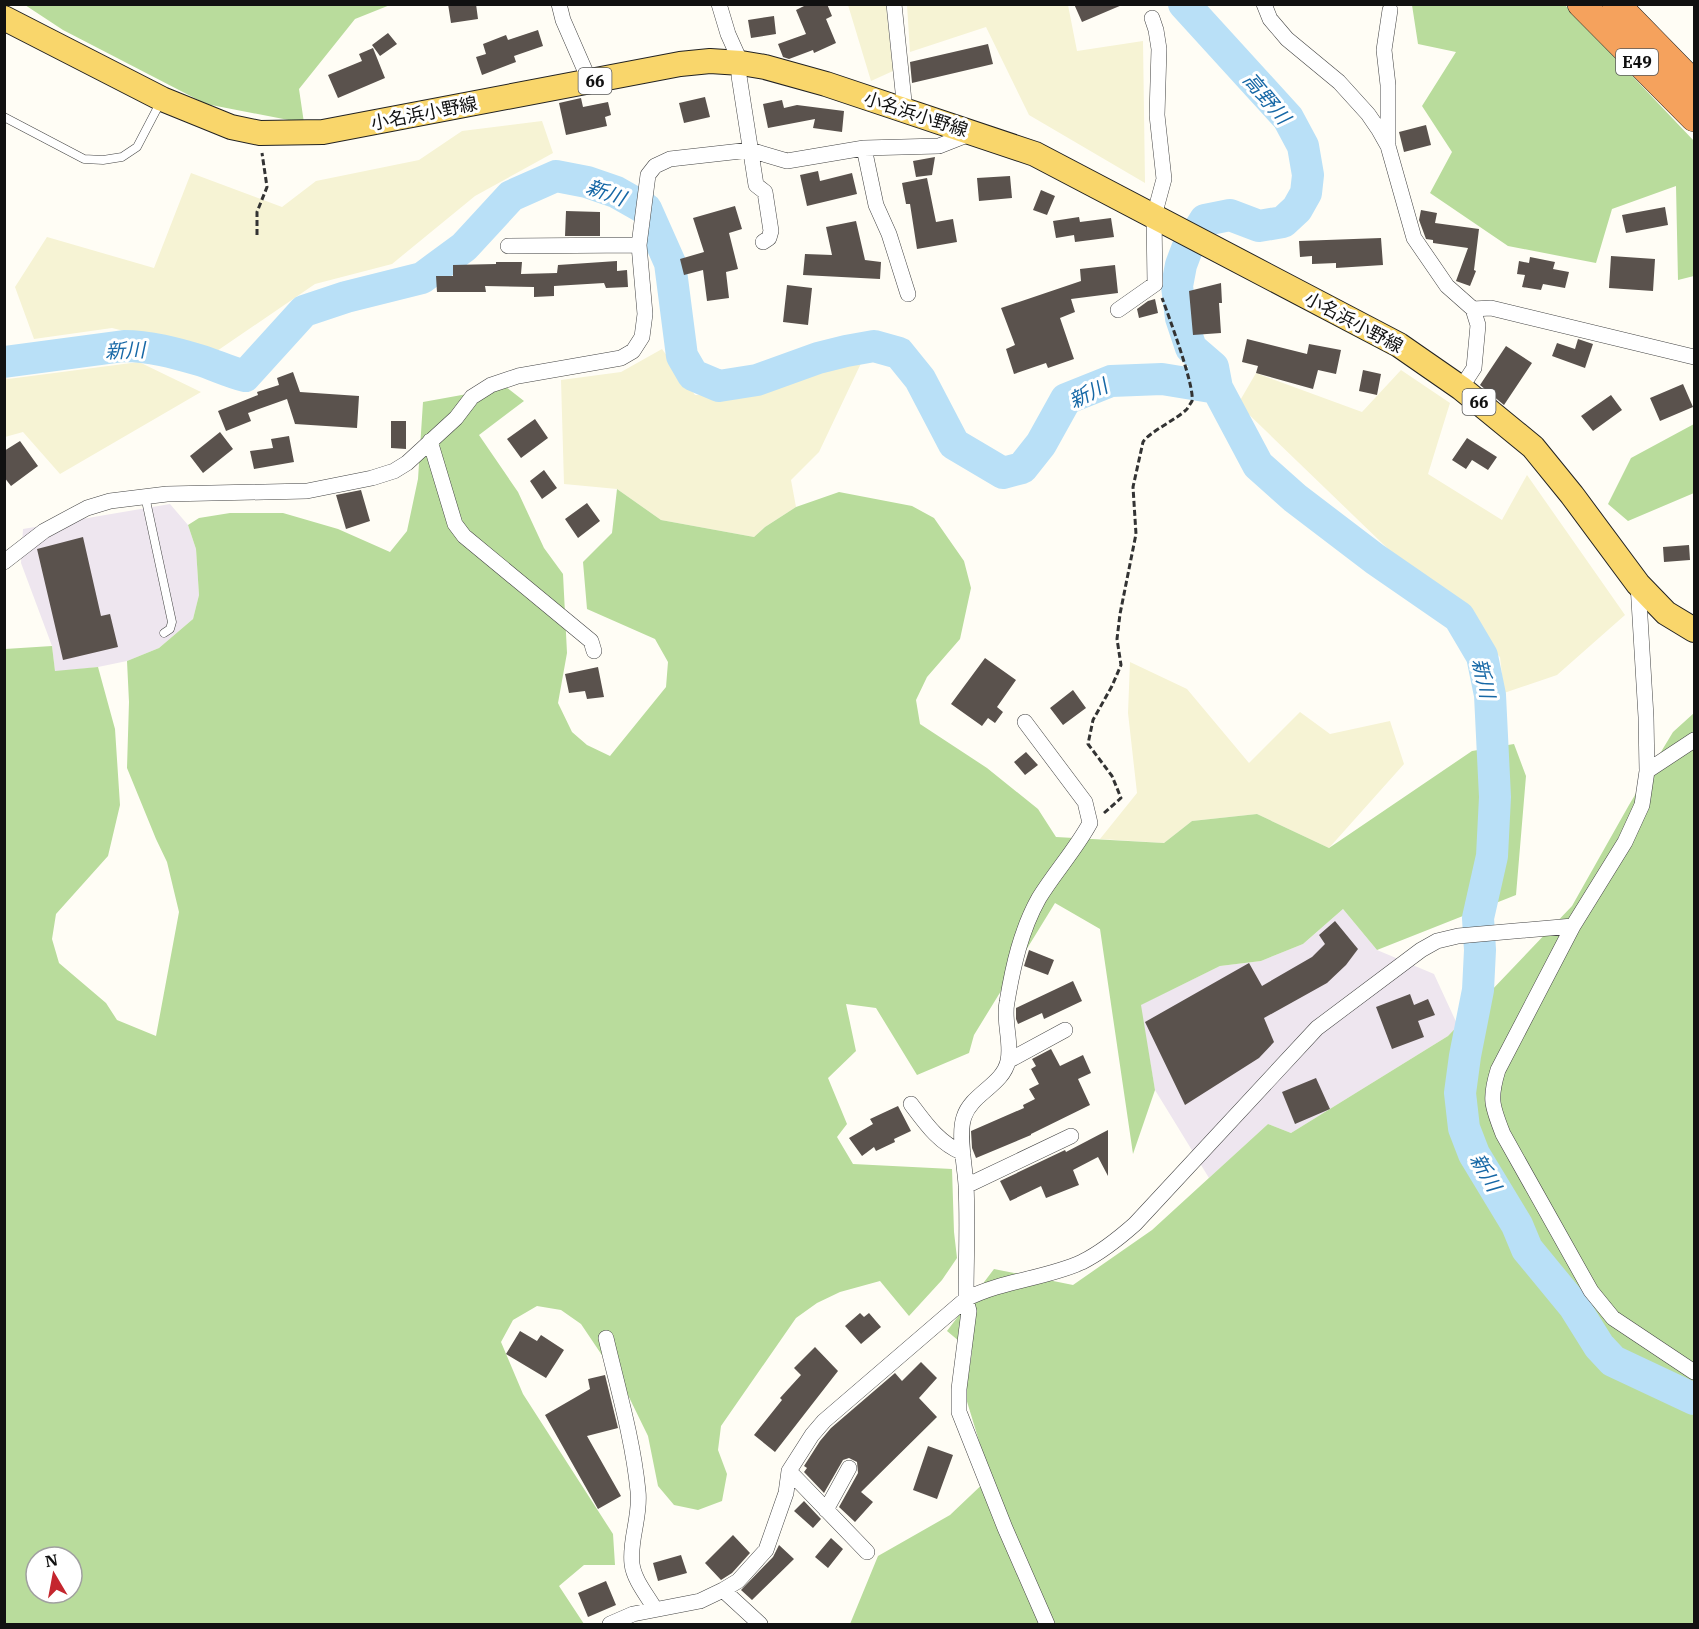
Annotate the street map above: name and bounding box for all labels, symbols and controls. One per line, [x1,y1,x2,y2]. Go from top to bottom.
road number: E49 [1616,49,1658,75]
water label: 高野川 [1237,66,1298,131]
road number: 66 [578,68,612,94]
street label: 小名浜小野線 [861,86,971,142]
street label: 小名浜小野線 [369,91,479,135]
water label: 新川 [583,172,631,212]
street label: 小名浜小野線 [1301,286,1407,358]
water label: 新川 [105,336,147,364]
water label: 新川 [1064,371,1114,414]
road number: 66 [1462,389,1496,415]
water label: 新川 [1466,655,1502,702]
water label: 新川 [1464,1148,1509,1198]
north arrow [24,1545,84,1605]
text: N [43,1549,59,1571]

